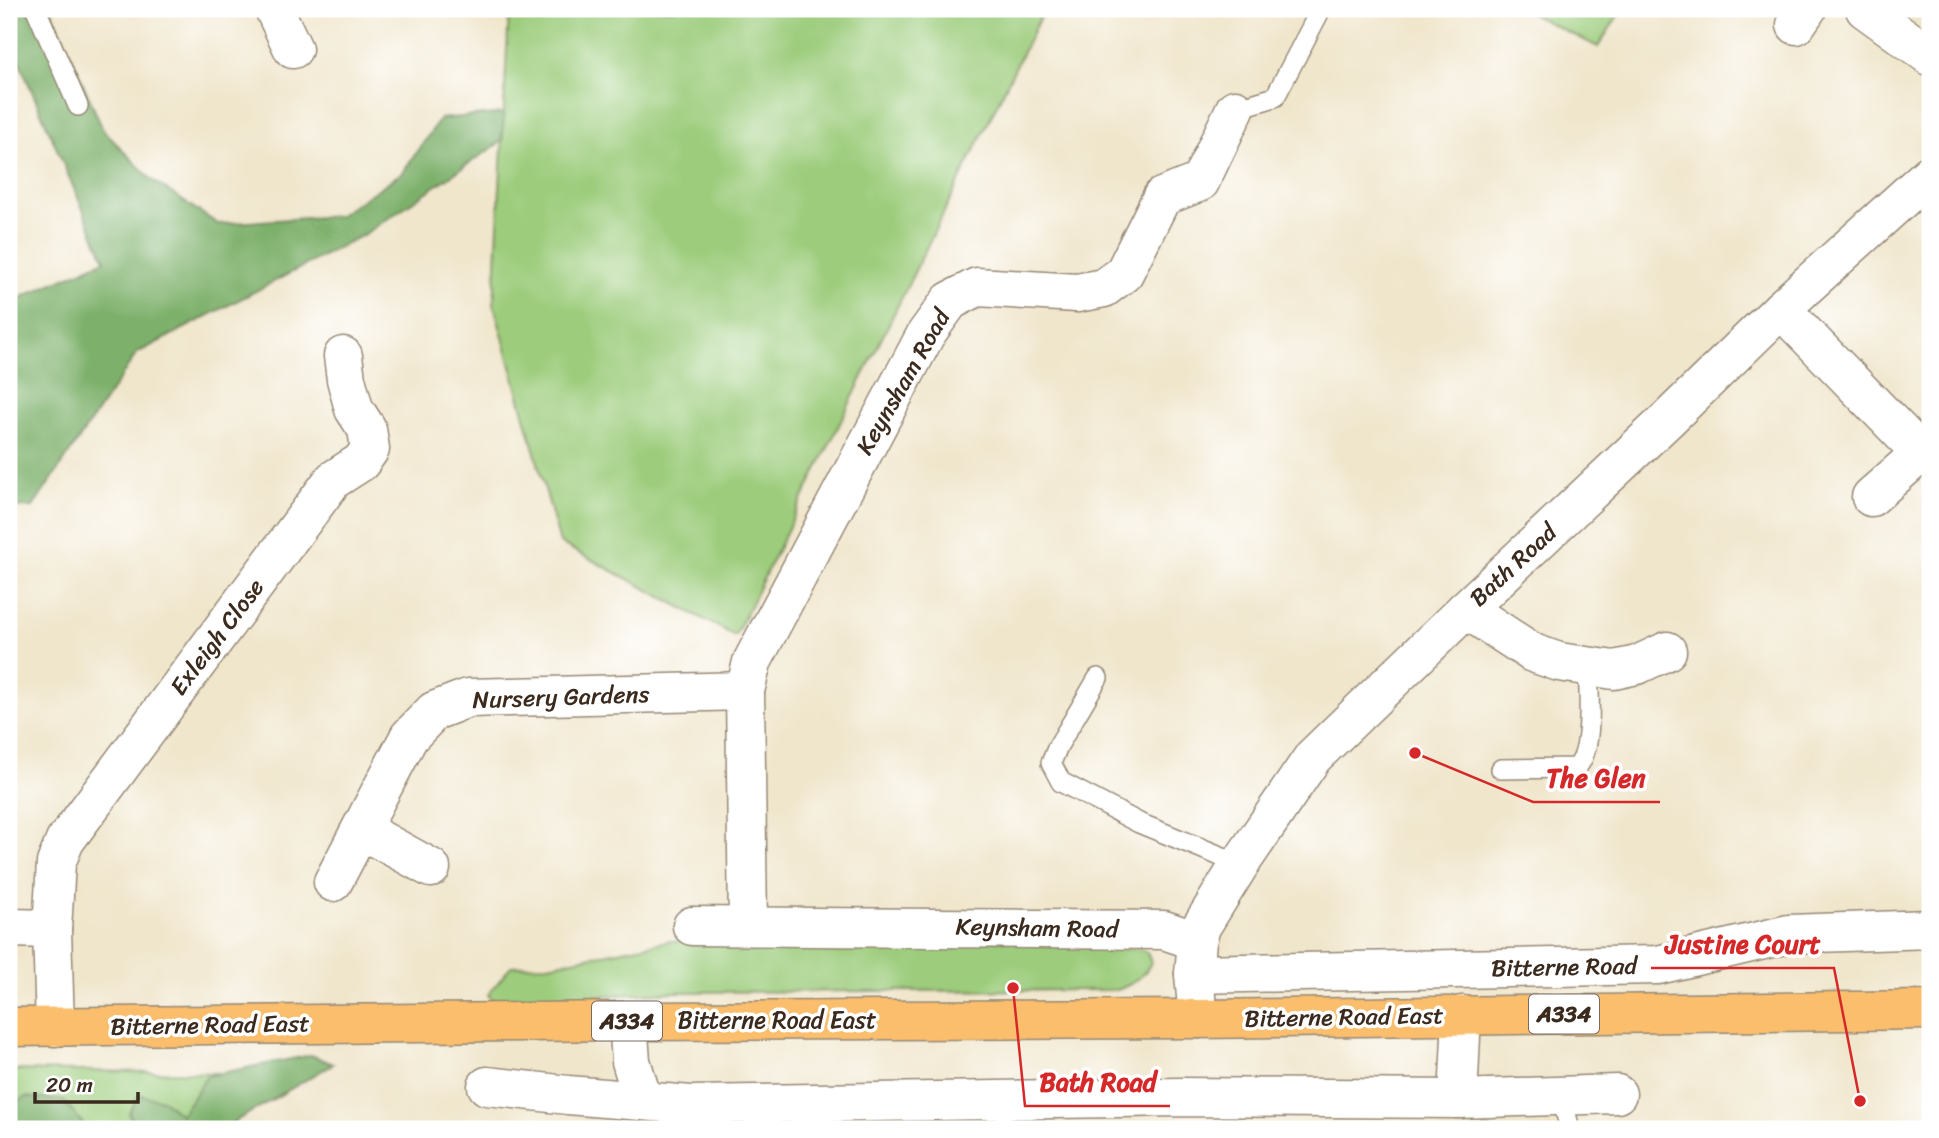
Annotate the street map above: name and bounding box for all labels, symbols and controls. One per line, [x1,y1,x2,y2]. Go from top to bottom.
street label: Keynsham Road [844,300,963,463]
street label: Bath Road [1459,512,1568,617]
street label: Exleigh Close [159,569,275,705]
street label: Nursery Gardens [472,673,650,721]
callout: The Glen [1533,755,1660,802]
text: The Glen [1546,755,1647,801]
street label: Keynsham Road [955,906,1120,950]
callout: Justine Court [1651,921,1834,968]
text: Justine Court [1663,921,1821,967]
street label: Bitterne Road [1491,945,1639,989]
street label: Bitterne Road East [1244,994,1444,1040]
road number: A334 [1529,995,1599,1034]
street label: Bitterne Road East [677,999,877,1041]
street label: Bitterne Road East [110,1002,310,1048]
road number: A334 [592,1002,662,1040]
callout: Bath Road [1025,1059,1170,1106]
text: Bath Road [1040,1059,1159,1105]
scale bar [35,1061,138,1105]
text: 20 m [46,1066,93,1104]

